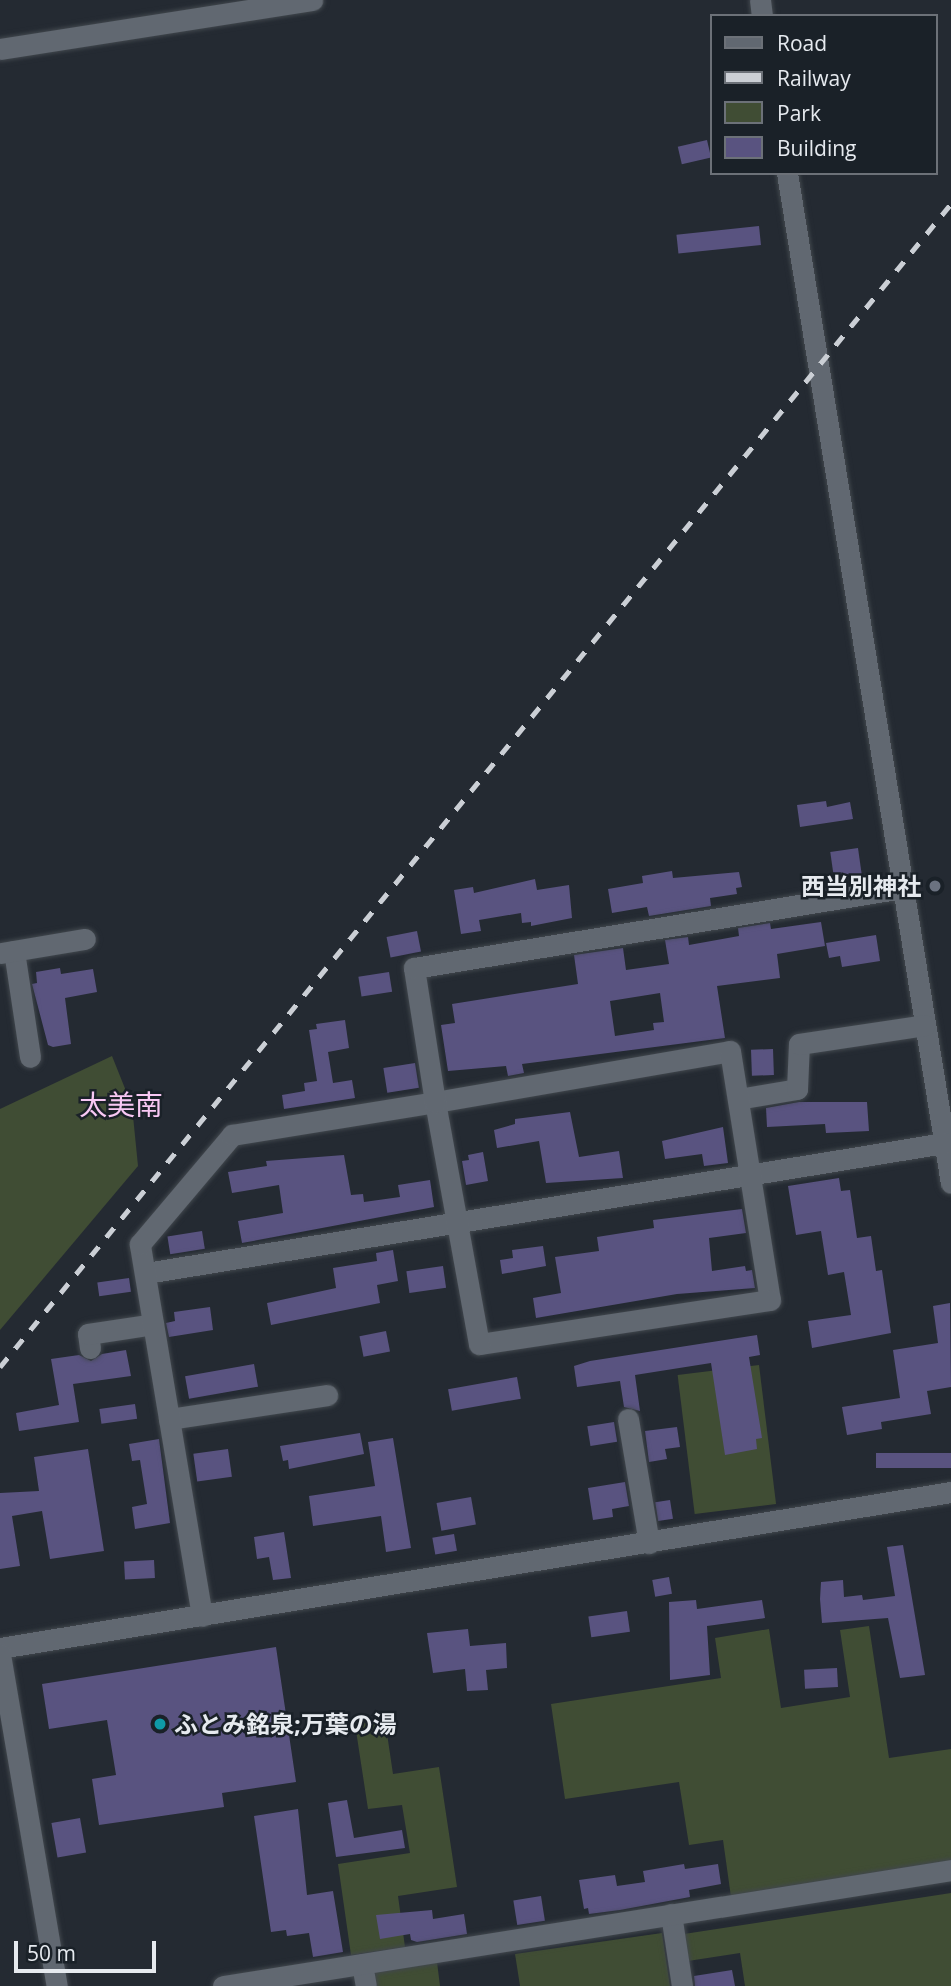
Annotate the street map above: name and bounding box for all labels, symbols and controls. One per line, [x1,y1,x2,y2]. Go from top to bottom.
legend [710,14,937,175]
text: Road [777,29,827,57]
text: Railway [777,64,851,92]
text: Park [777,99,821,127]
text: Building [777,134,856,162]
place label: 西当別神社 [801,872,921,900]
marker: 西当別神社 [927,878,943,894]
district label: 太美南 [79,1087,163,1121]
place label: ふとみ銘泉;万葉の湯 [174,1710,397,1738]
marker: ふとみ銘泉;万葉の湯 [152,1716,168,1732]
scale bar [18,1926,159,1970]
text: 50 m [27,1939,76,1967]

